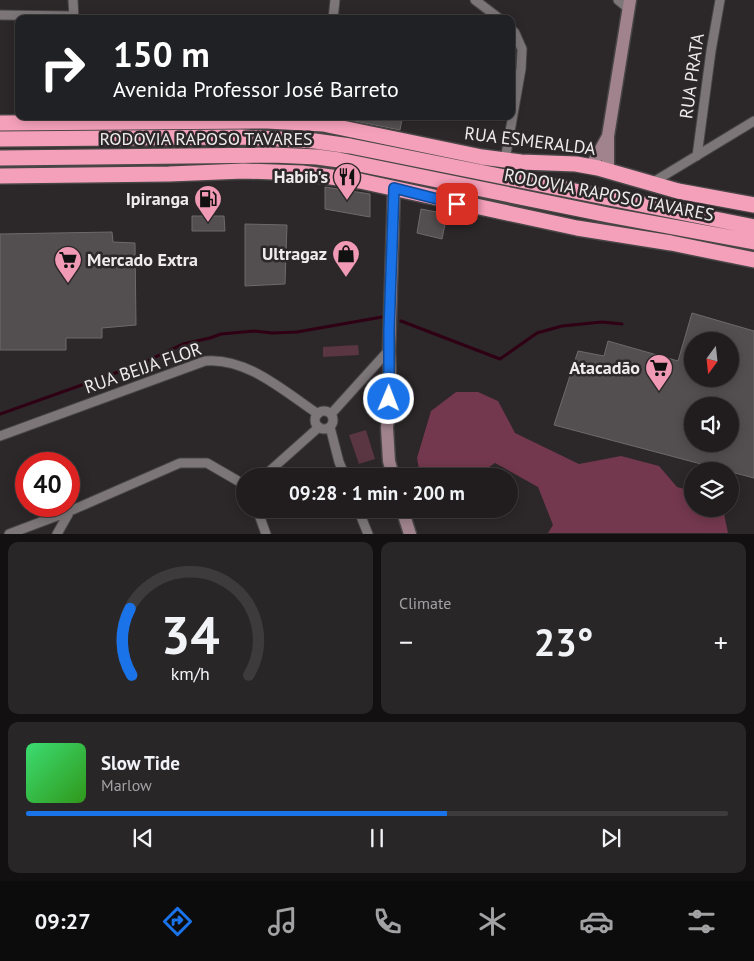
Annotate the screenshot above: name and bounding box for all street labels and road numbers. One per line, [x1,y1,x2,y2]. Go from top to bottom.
street label: RUA PRATA [674,31,709,120]
street label: RUA ESMERALDA [463,121,597,160]
street label: RODOVIA RAPOSO TAVARES [99,127,313,150]
street label: RODOVIA RAPOSO TAVARES [502,163,716,226]
street label: RUA BEIJA FLOR [81,337,205,398]

